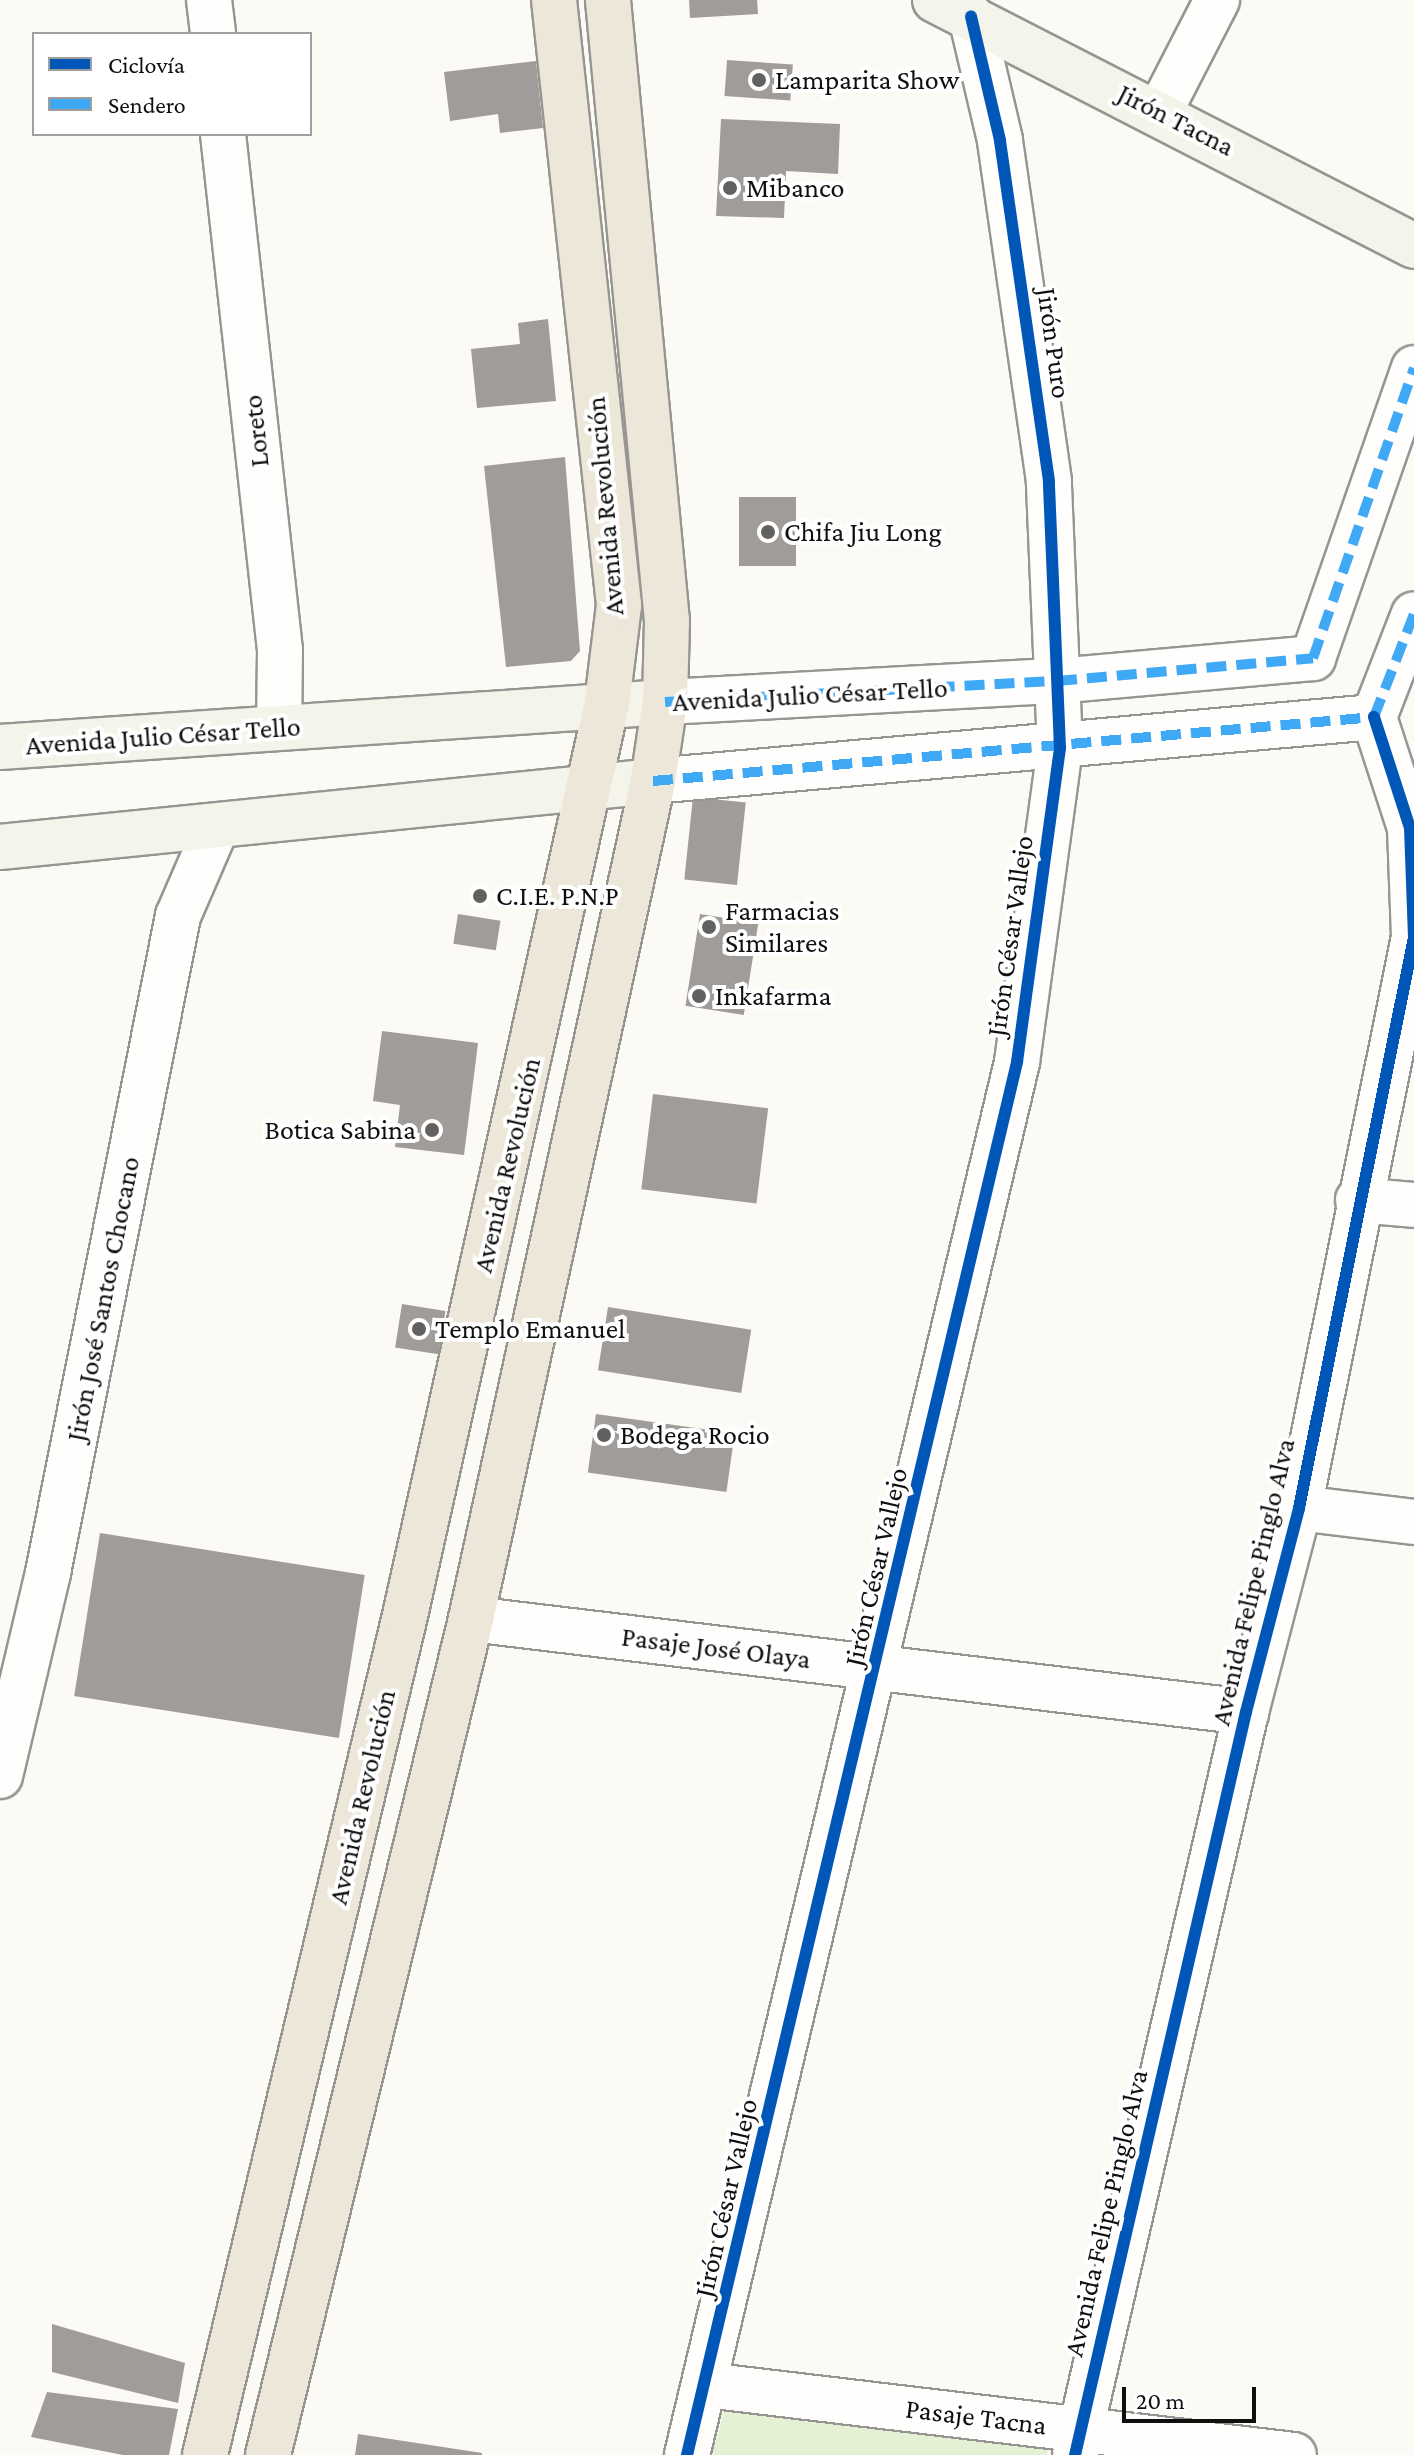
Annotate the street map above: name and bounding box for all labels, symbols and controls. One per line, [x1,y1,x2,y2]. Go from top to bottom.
legend [32,32,312,136]
text: Ciclovía [108,51,185,78]
place label: Lamparita Show [775,63,959,97]
marker: Lamparita Show [750,71,768,89]
street label: Jirón Tacna [1112,76,1240,164]
text: Sendero [108,91,186,118]
place label: Mibanco [746,171,844,205]
marker: Mibanco [721,179,739,197]
street label: Jirón Puro [1030,285,1078,401]
street label: Loreto [236,393,276,469]
street label: Avenida Revolución [579,395,631,617]
place label: Chifa Jiu Long [784,515,942,549]
marker: Chifa Jiu Long [759,523,777,541]
street label: Avenida Julio César Tello [672,671,948,719]
street label: Avenida Julio César Tello [24,710,302,762]
street label: Jirón César Vallejo [979,833,1041,1039]
place label: C.I.E. P.N.P [496,879,619,913]
marker: C.I.E. P.N.P [471,887,489,905]
place label: Farmacias Similares [725,894,839,960]
marker: Farmacias Similares [700,918,718,936]
place label: Inkafarma [715,979,831,1013]
marker: Inkafarma [690,987,708,1005]
street label: Avenida Revolución [466,1054,548,1276]
place label: Botica Sabina [265,1113,416,1147]
marker: Botica Sabina [423,1121,441,1139]
street label: Jirón José Santos Chocano [59,1154,147,1444]
place label: Templo Emanuel [435,1312,625,1346]
marker: Templo Emanuel [410,1320,428,1338]
place label: Bodega Rocio [620,1418,770,1452]
marker: Bodega Rocio [595,1426,613,1444]
street label: Avenida Felipe Pinglo Alva [1204,1435,1302,1729]
street label: Jirón César Vallejo [837,1464,915,1670]
street label: Pasaje José Olaya [620,1620,812,1676]
street label: Avenida Revolución [321,1686,403,1908]
street label: Avenida Felipe Pinglo Alva [1057,2066,1155,2360]
street label: Jirón César Vallejo [687,2095,765,2301]
scale bar [1126,2371,1260,2421]
text: 20 m [1136,2387,1185,2414]
street label: Pasaje Tacna [904,2392,1048,2442]

